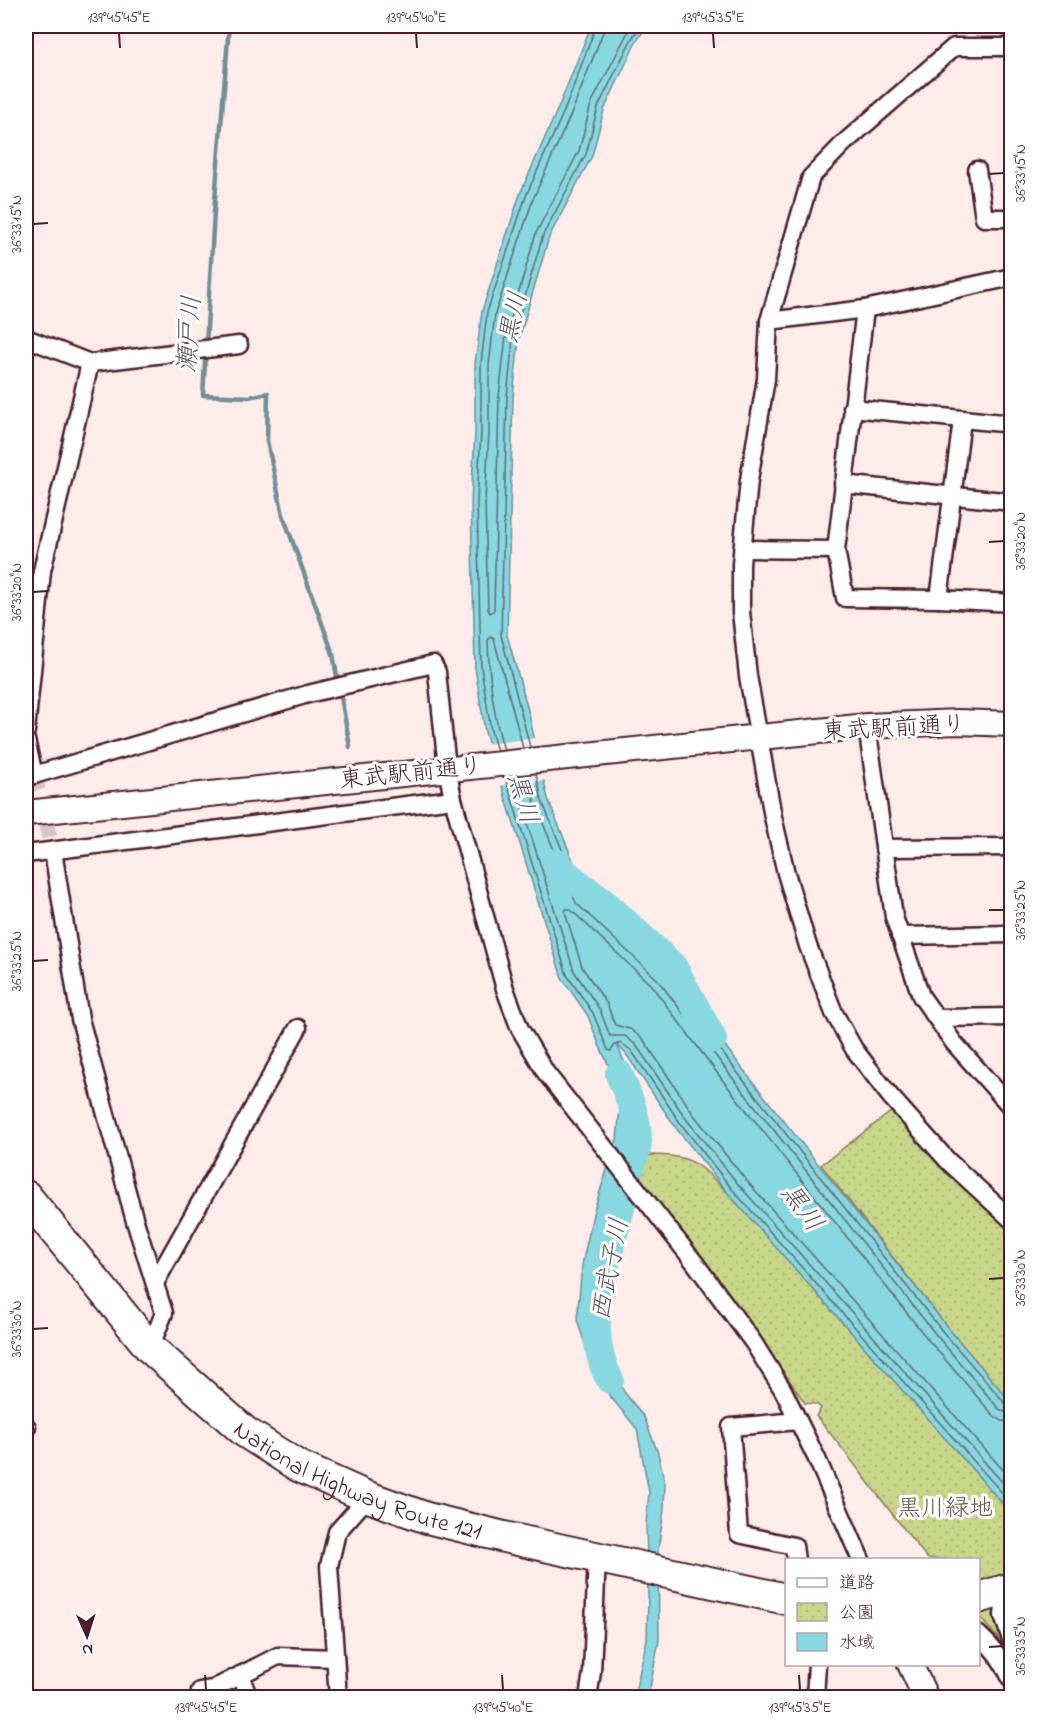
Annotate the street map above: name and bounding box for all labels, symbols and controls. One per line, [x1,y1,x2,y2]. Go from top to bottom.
text: 139°45'45"E [87,7,151,29]
text: 139°45'40"E [385,7,447,29]
text: 139°45'35"E [681,7,745,29]
text: 36°33'15"N [1010,144,1032,202]
text: 36°33'15"N [6,195,28,253]
water label: 黒川 [491,288,539,347]
water label: 瀬戸川 [169,294,213,374]
text: 36°33'20"N [1010,512,1032,570]
text: 36°33'20"N [6,563,28,621]
street label: 東武駅前通り [821,708,967,751]
street label: 東武駅前通り [338,750,485,799]
water label: 黒川 [496,769,547,829]
text: 36°33'25"N [1010,880,1032,940]
text: 36°33'25"N [6,931,28,991]
water label: 黒川 [770,1177,831,1241]
water label: 西武子川 [583,1215,641,1324]
text: 36°33'30"N [1010,1249,1032,1307]
text: 36°33'30"N [6,1300,28,1358]
street label: National Highway Route 121 [224,1414,485,1551]
park label: 黒川緑地 [897,1492,993,1527]
legend [785,1558,980,1666]
text: 道路 [839,1571,875,1597]
text: 公園 [839,1601,875,1627]
north arrow [57,1606,117,1666]
text: 36°33'35"N [1010,1616,1032,1676]
text: 水域 [839,1631,875,1657]
text: N [81,1637,94,1661]
text: 139°45'45"E [174,1697,238,1719]
text: 139°45'40"E [472,1697,534,1719]
text: 139°45'35"E [768,1697,832,1719]

